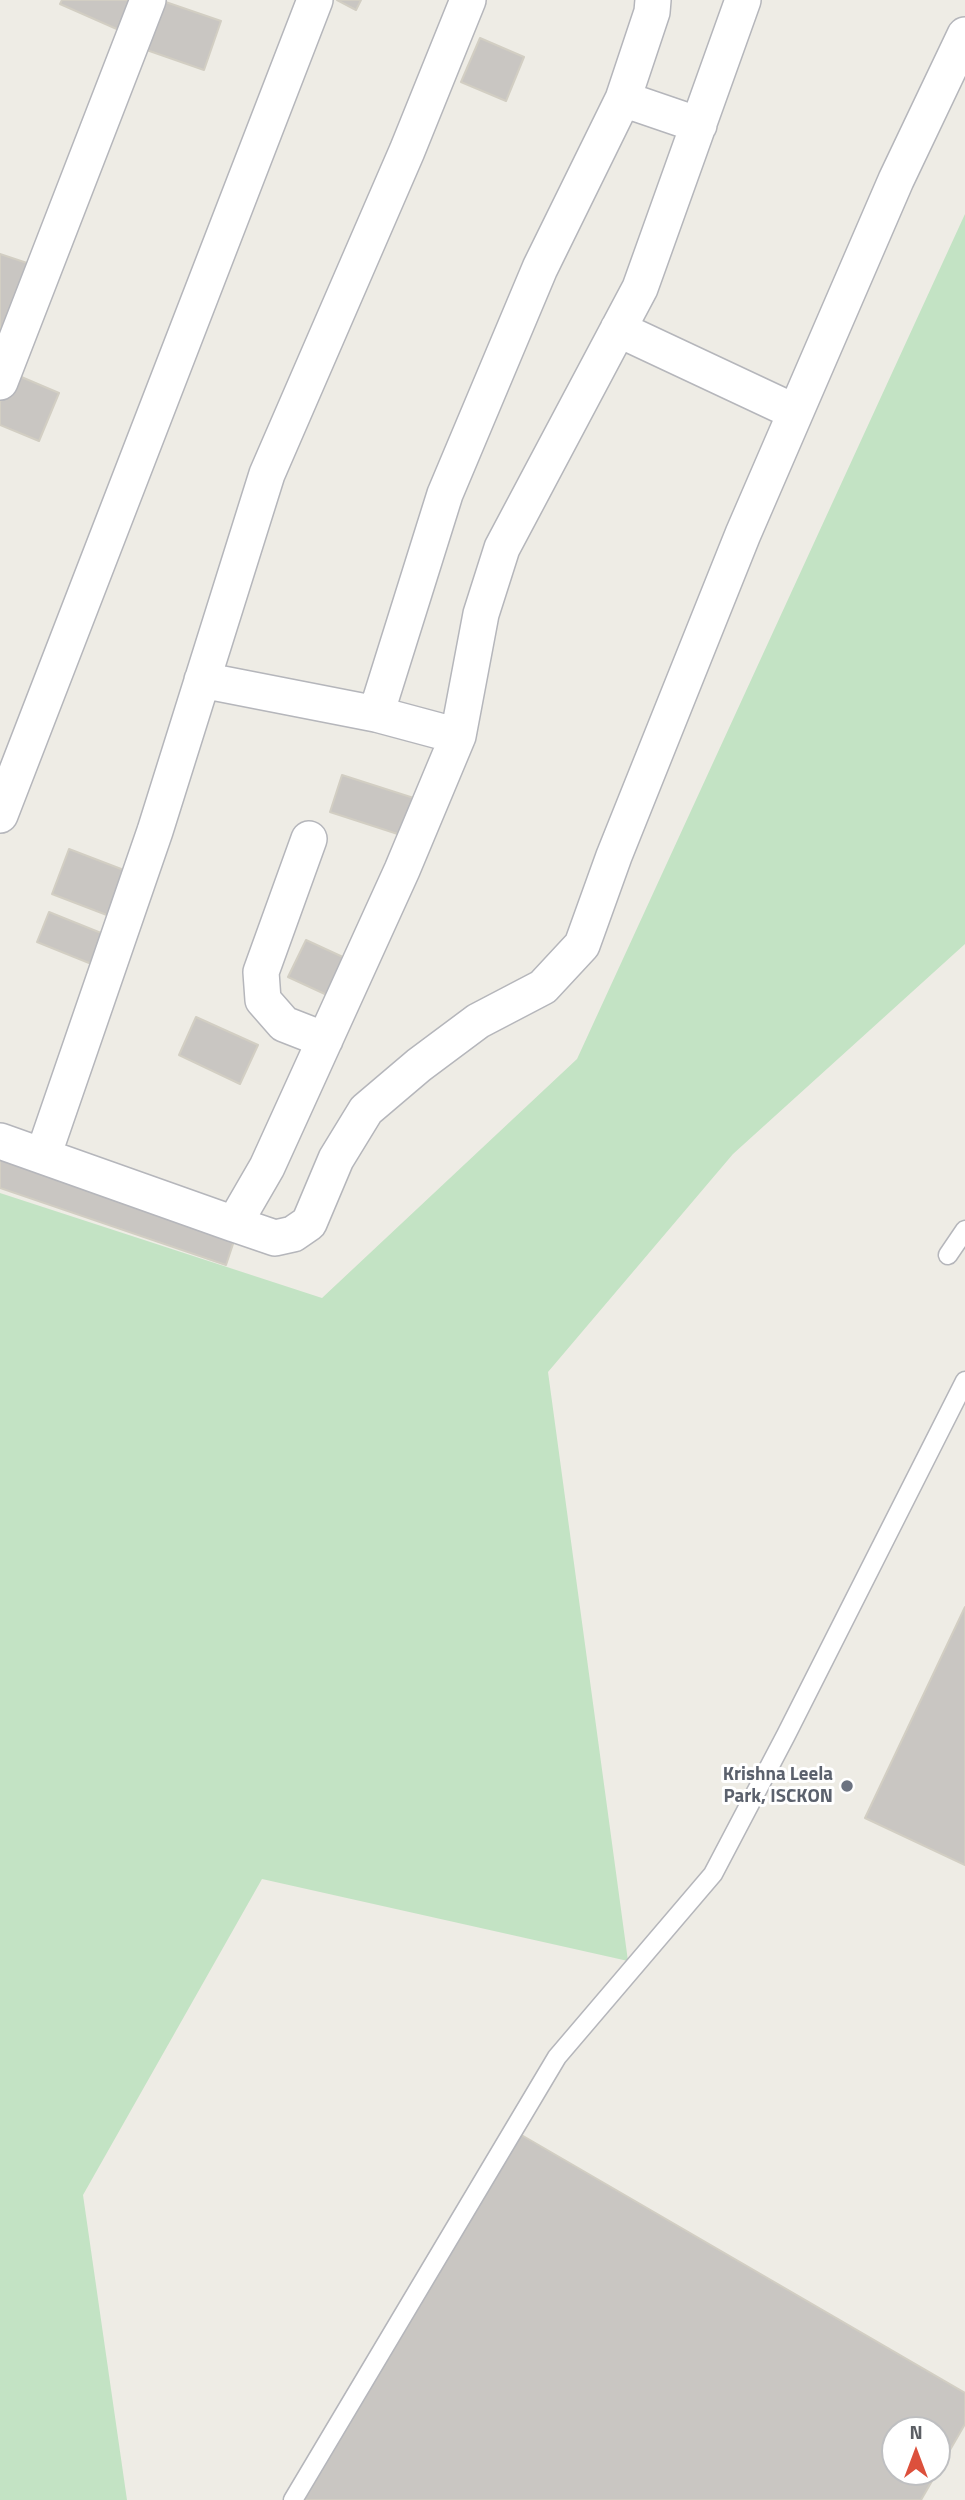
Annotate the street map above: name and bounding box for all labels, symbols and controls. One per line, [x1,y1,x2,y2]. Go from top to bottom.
place label: Krishna Leela Park, ISCKON [723,1764,833,1808]
marker: Krishna Leela Park, ISCKON [839,1778,855,1794]
north arrow [881,2416,951,2486]
text: N [909,2417,923,2446]

